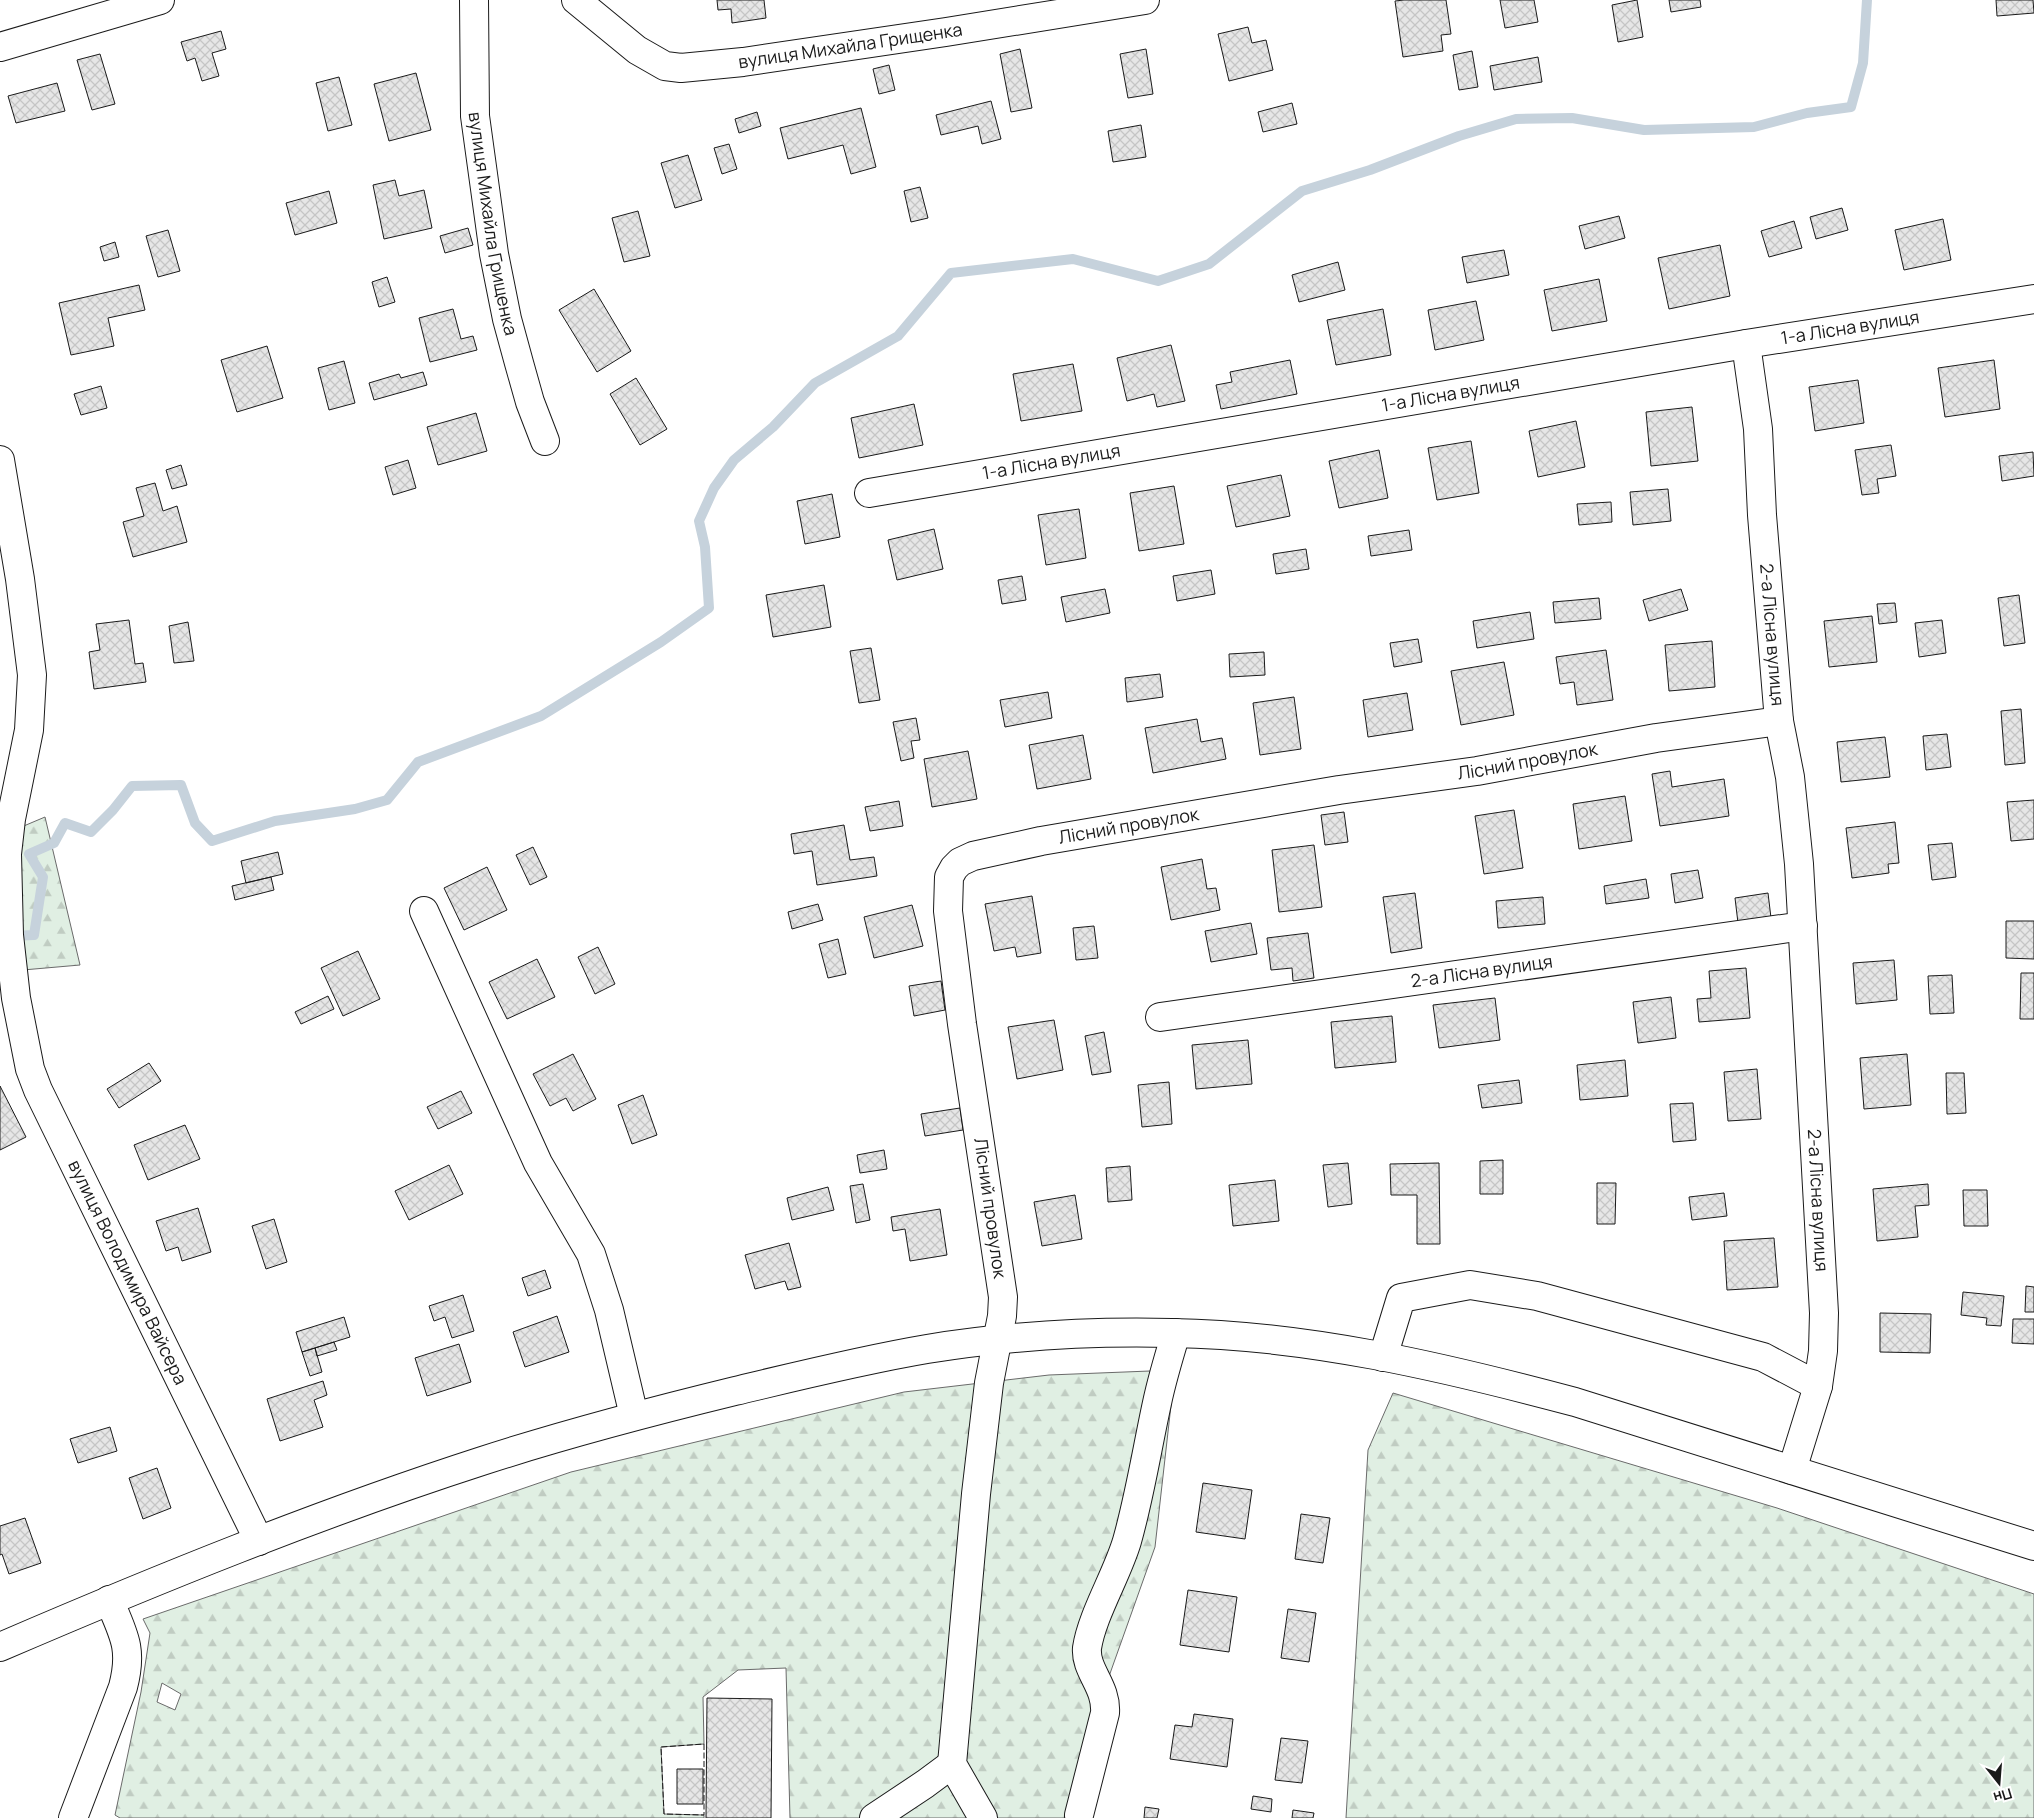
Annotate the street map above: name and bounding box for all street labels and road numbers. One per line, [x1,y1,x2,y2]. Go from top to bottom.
street label: вулиця Михайла Грищенка [736,17,964,74]
street label: вулиця Михайла Грищенка [464,110,524,338]
street label: 1-а Лісна вулиця [1779,304,1921,349]
street label: 1-а Лісна вулиця [1380,370,1521,417]
street label: 1-а Лісна вулиця [980,437,1122,485]
street label: 2-а Лісна вулиця [1755,562,1791,707]
street label: Лісний провулок [1456,736,1600,785]
street label: Лісний провулок [1057,801,1201,849]
street label: 2-а Лісна вулиця [1409,949,1554,992]
street label: 2-а Лісна вулиця [1803,1128,1835,1272]
street label: Лісний провулок [969,1136,1013,1281]
street label: вулиця Володимира Вайсера [63,1156,193,1388]

